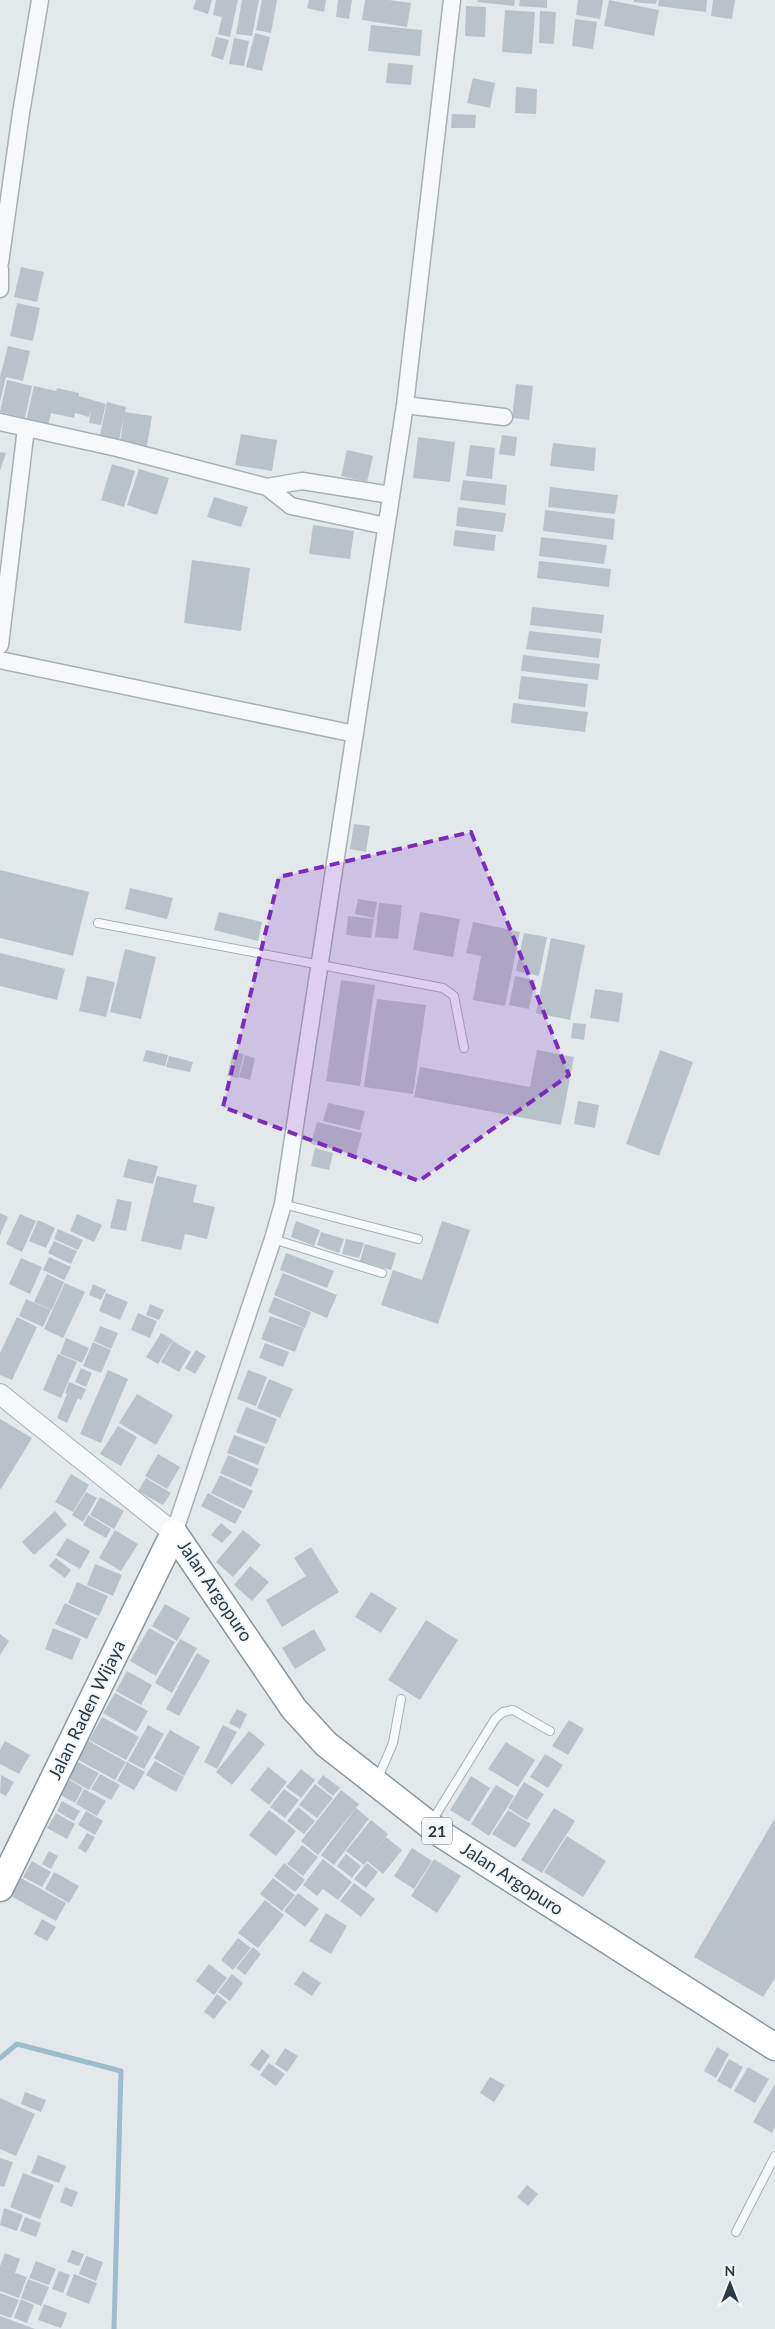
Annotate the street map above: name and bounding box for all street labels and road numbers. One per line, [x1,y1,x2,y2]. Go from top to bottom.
street label: Jalan Argopuro [174,1535,258,1645]
street label: Jalan Raden Wijaya [43,1636,129,1783]
road number: 21 [422,1818,452,1844]
street label: Jalan Argopuro [457,1837,568,1919]

